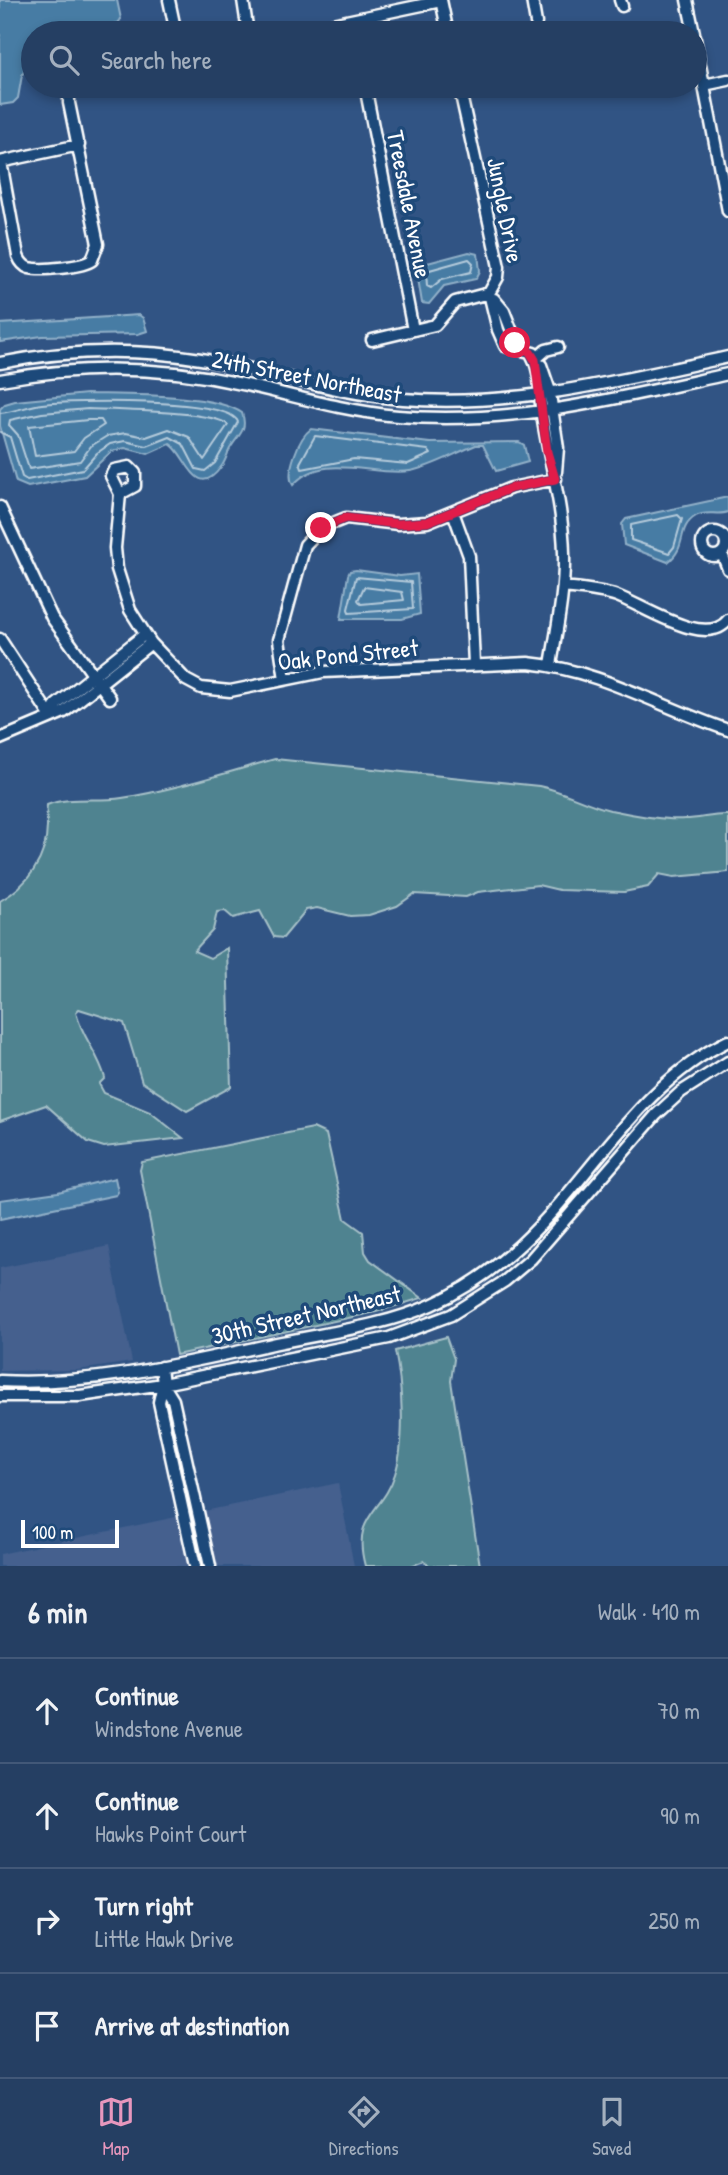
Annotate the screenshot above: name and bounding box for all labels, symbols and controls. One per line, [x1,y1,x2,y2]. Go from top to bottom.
search box [21,21,707,98]
icon: search [45,41,83,79]
text: Search here [101,42,212,77]
street label: Treesdale Avenue [380,127,440,281]
street label: Jungle Drive [480,155,532,266]
route start [499,327,530,358]
street label: 24th Street Northeast [210,342,405,410]
route end [305,512,336,543]
street label: Oak Pond Street [276,631,421,677]
street label: 30th Street Northeast [208,1277,404,1351]
scale bar [21,1517,119,1549]
text: 100 m [32,1519,73,1545]
text: 6 min [28,1592,88,1632]
text: Walk · 410 m [598,1596,700,1627]
text: Continue [95,1678,179,1713]
icon: ahead [28,1692,66,1730]
text: 70 m [657,1695,700,1726]
text: Windstone Avenue [95,1713,243,1744]
text: Continue [95,1783,179,1818]
icon: ahead [28,1797,66,1835]
text: 90 m [660,1800,700,1831]
text: Hawks Point Court [95,1818,246,1849]
text: Turn right [95,1888,193,1923]
icon: right [28,1902,66,1940]
text: 250 m [648,1905,700,1936]
text: Little Hawk Drive [95,1923,234,1954]
icon: arrive [28,2007,66,2045]
text: Arrive at destination [95,2008,290,2043]
tab: Map [97,2093,135,2161]
tab: Directions [329,2093,399,2161]
tab: Saved [592,2093,631,2161]

